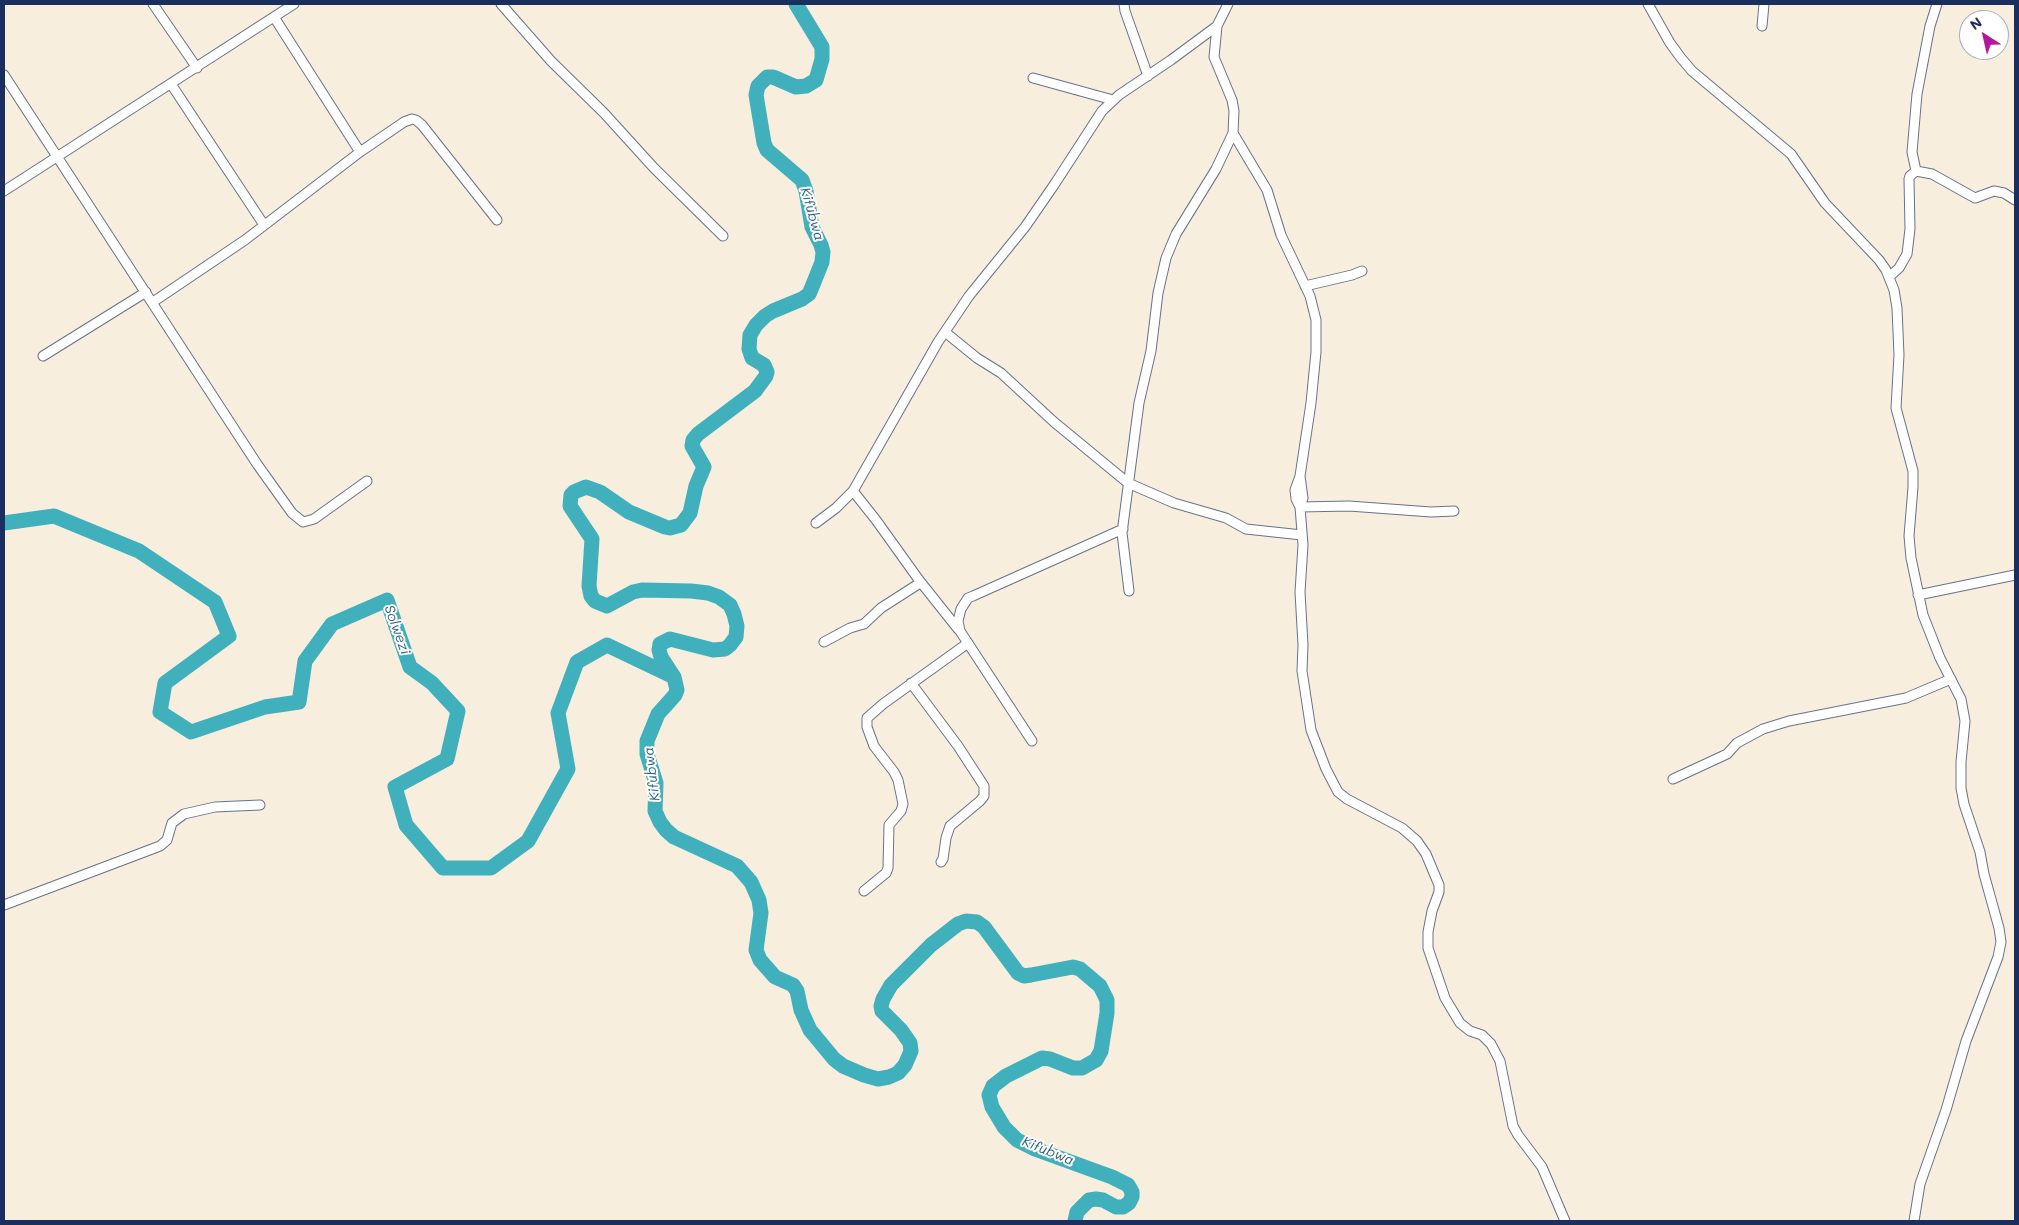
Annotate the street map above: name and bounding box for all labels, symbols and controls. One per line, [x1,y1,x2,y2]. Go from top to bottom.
north arrow [1959,10,2009,60]
text: N [1966,12,1985,34]
water label: Kifubwa [796,186,828,242]
water label: Solwezi [380,603,414,657]
water label: Kifubwa [640,746,664,802]
water label: Kifubwa [1020,1133,1076,1169]

